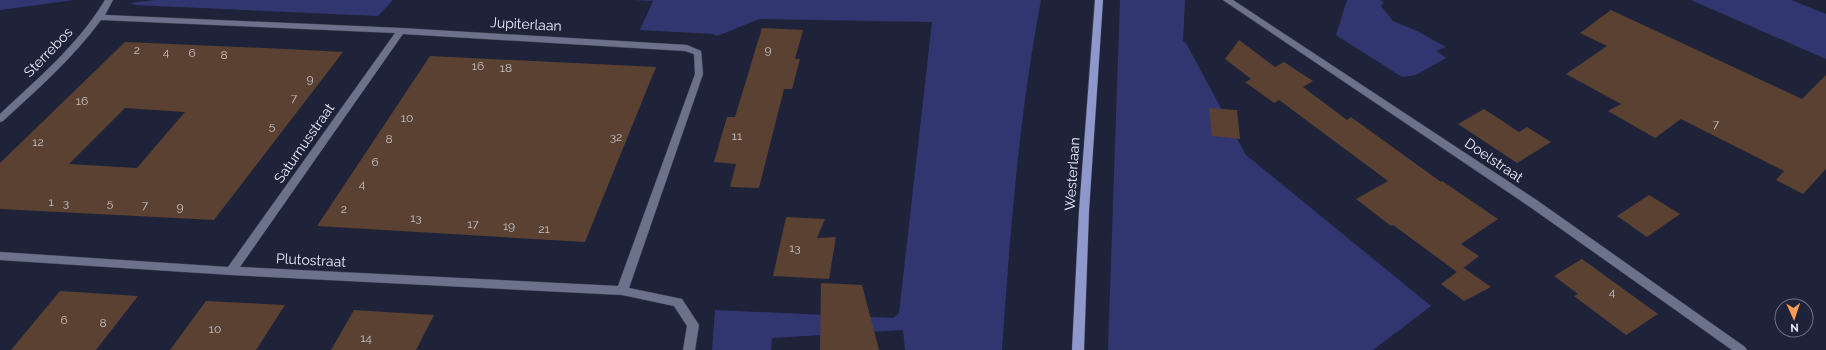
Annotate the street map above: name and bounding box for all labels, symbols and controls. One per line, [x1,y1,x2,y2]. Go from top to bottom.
street label: Jupiterlaan [490,14,562,34]
street label: Sterrebos [20,24,76,80]
house number: 2 [134,43,140,57]
house number: 9 [764,43,772,57]
house number: 4 [163,45,170,59]
house number: 6 [188,46,196,60]
house number: 8 [220,48,228,62]
house number: 16 [472,59,484,73]
house number: 18 [500,61,512,75]
house number: 9 [306,72,314,86]
house number: 7 [291,91,298,105]
house number: 16 [76,94,88,108]
street label: Saturnusstraat [271,100,338,186]
house number: 10 [401,111,413,125]
house number: 7 [1713,117,1720,131]
house number: 5 [269,119,276,133]
house number: 11 [732,129,742,143]
house number: 32 [610,130,622,144]
house number: 8 [385,132,393,146]
house number: 12 [32,135,44,149]
street label: Doelstraat [1462,135,1526,185]
street label: Westerlaan [1061,137,1083,211]
house number: 6 [371,155,379,169]
house number: 4 [359,177,366,191]
house number: 1 [48,195,54,209]
house number: 3 [63,196,69,210]
house number: 5 [107,196,114,210]
house number: 7 [142,198,149,212]
house number: 9 [176,200,184,214]
house number: 2 [341,202,347,216]
house number: 13 [410,211,422,225]
house number: 17 [467,217,479,231]
house number: 19 [503,219,515,233]
house number: 21 [538,222,550,236]
house number: 13 [789,241,801,255]
street label: Plutostraat [276,250,347,270]
house number: 4 [1609,285,1616,299]
north arrow [1774,298,1814,338]
house number: 6 [60,313,68,327]
house number: 8 [99,316,107,330]
text: N [1790,321,1799,334]
house number: 10 [209,322,221,336]
house number: 14 [360,331,372,345]

